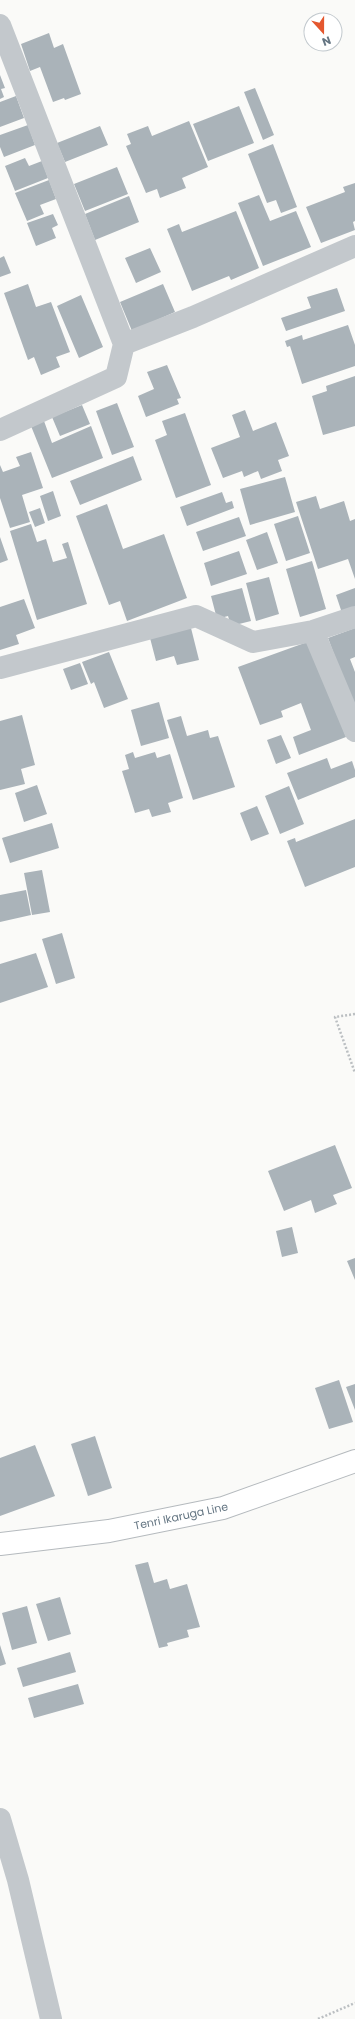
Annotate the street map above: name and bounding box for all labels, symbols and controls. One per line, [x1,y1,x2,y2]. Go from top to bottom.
north arrow [303,12,343,52]
text: N [320,32,333,50]
street label: Tenri Ikaruga Line [133,1498,230,1534]

